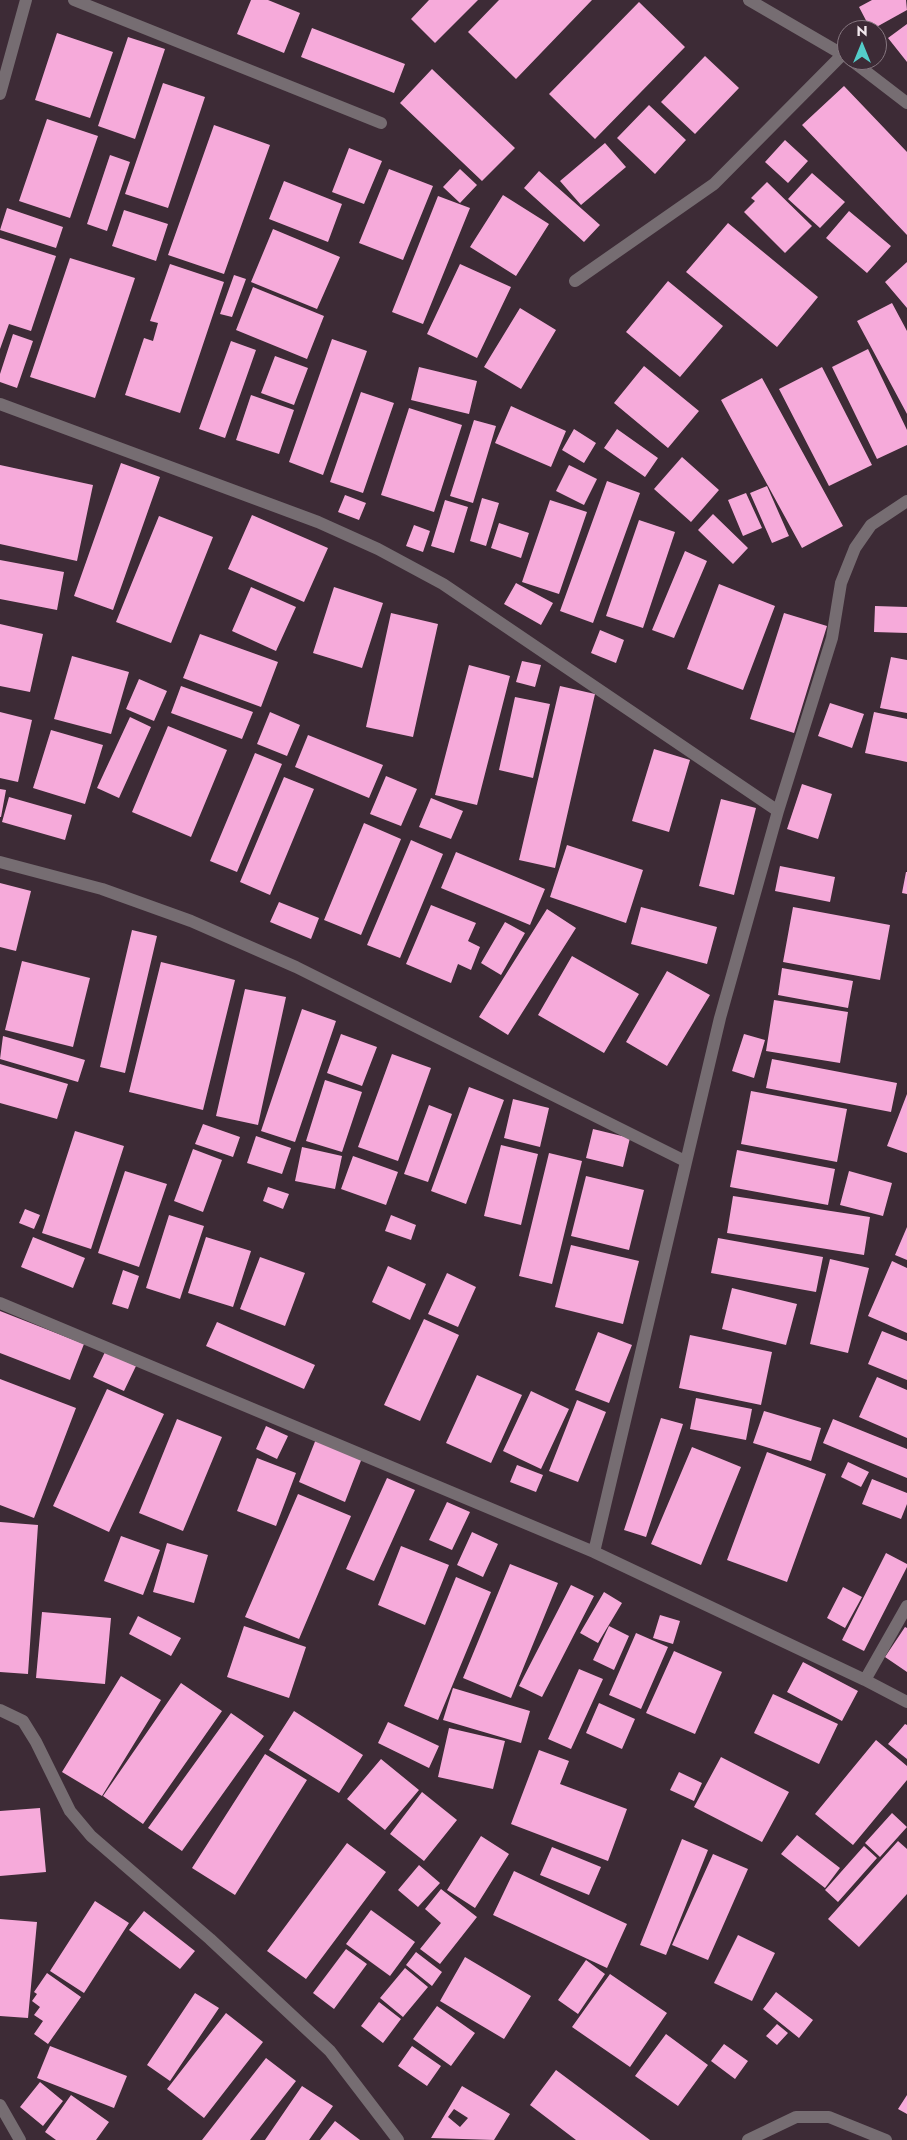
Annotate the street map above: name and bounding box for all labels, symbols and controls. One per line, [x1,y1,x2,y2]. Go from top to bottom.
north arrow [837,20,887,70]
text: N [856,21,868,41]

